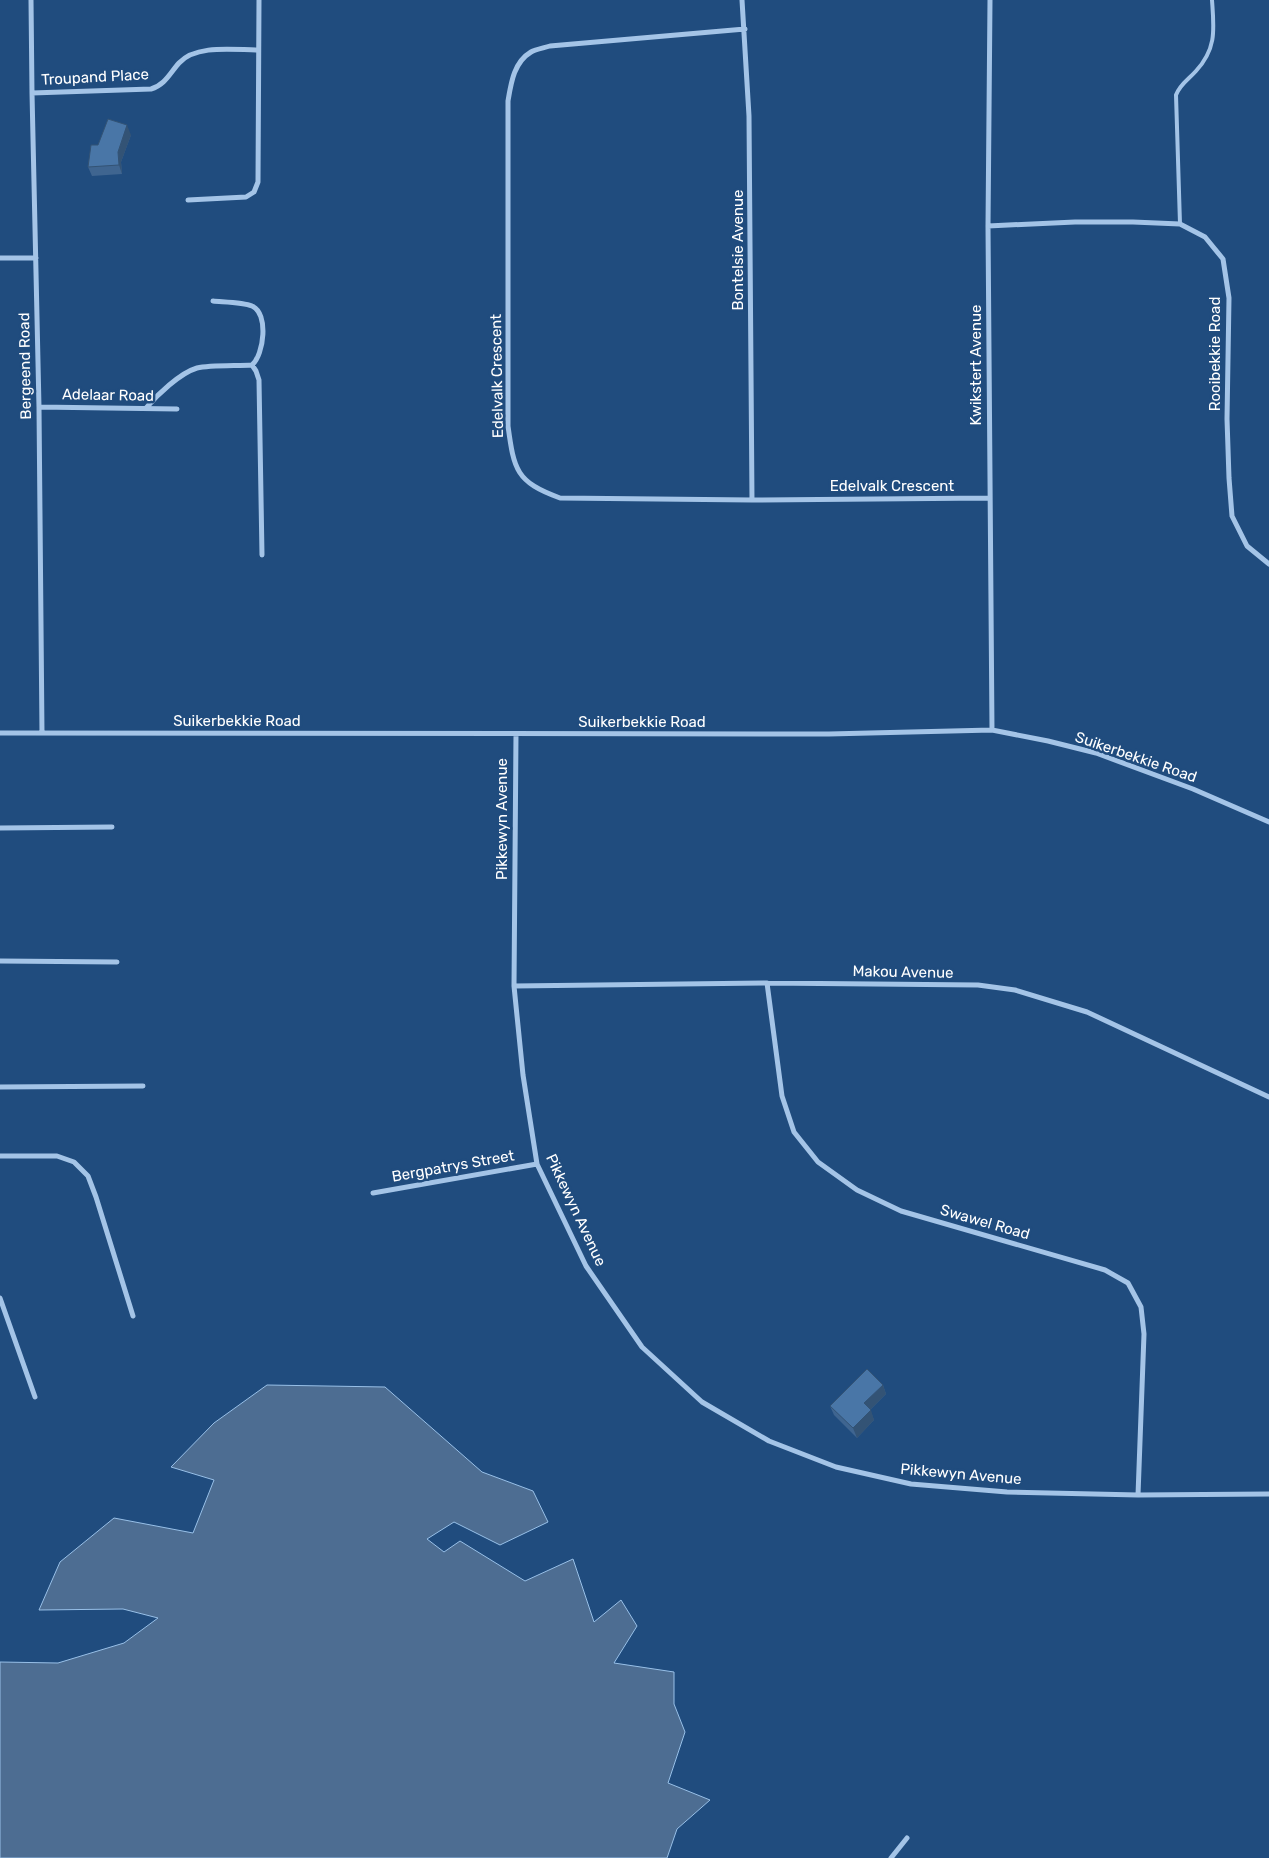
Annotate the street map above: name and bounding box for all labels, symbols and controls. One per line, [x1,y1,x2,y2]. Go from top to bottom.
street label: Troupand Place [41,65,149,89]
street label: Bontelsie Avenue [729,189,747,311]
street label: Rooibekkie Road [1206,297,1224,411]
street label: Kwikstert Avenue [967,305,985,425]
street label: Bergeend Road [15,312,35,420]
street label: Edelvalk Crescent [487,314,507,438]
street label: Adelaar Road [62,385,154,405]
street label: Edelvalk Crescent [830,477,954,495]
street label: Suikerbekkie Road [173,712,301,730]
street label: Suikerbekkie Road [578,713,706,731]
street label: Suikerbekkie Road [1073,728,1199,786]
street label: Pikkewyn Avenue [493,758,511,880]
street label: Makou Avenue [852,962,954,982]
street label: Bergpatrys Street [390,1146,516,1186]
street label: Pikkewyn Avenue [542,1151,610,1269]
street label: Swawel Road [938,1201,1032,1243]
street label: Pikkewyn Avenue [900,1460,1022,1488]

